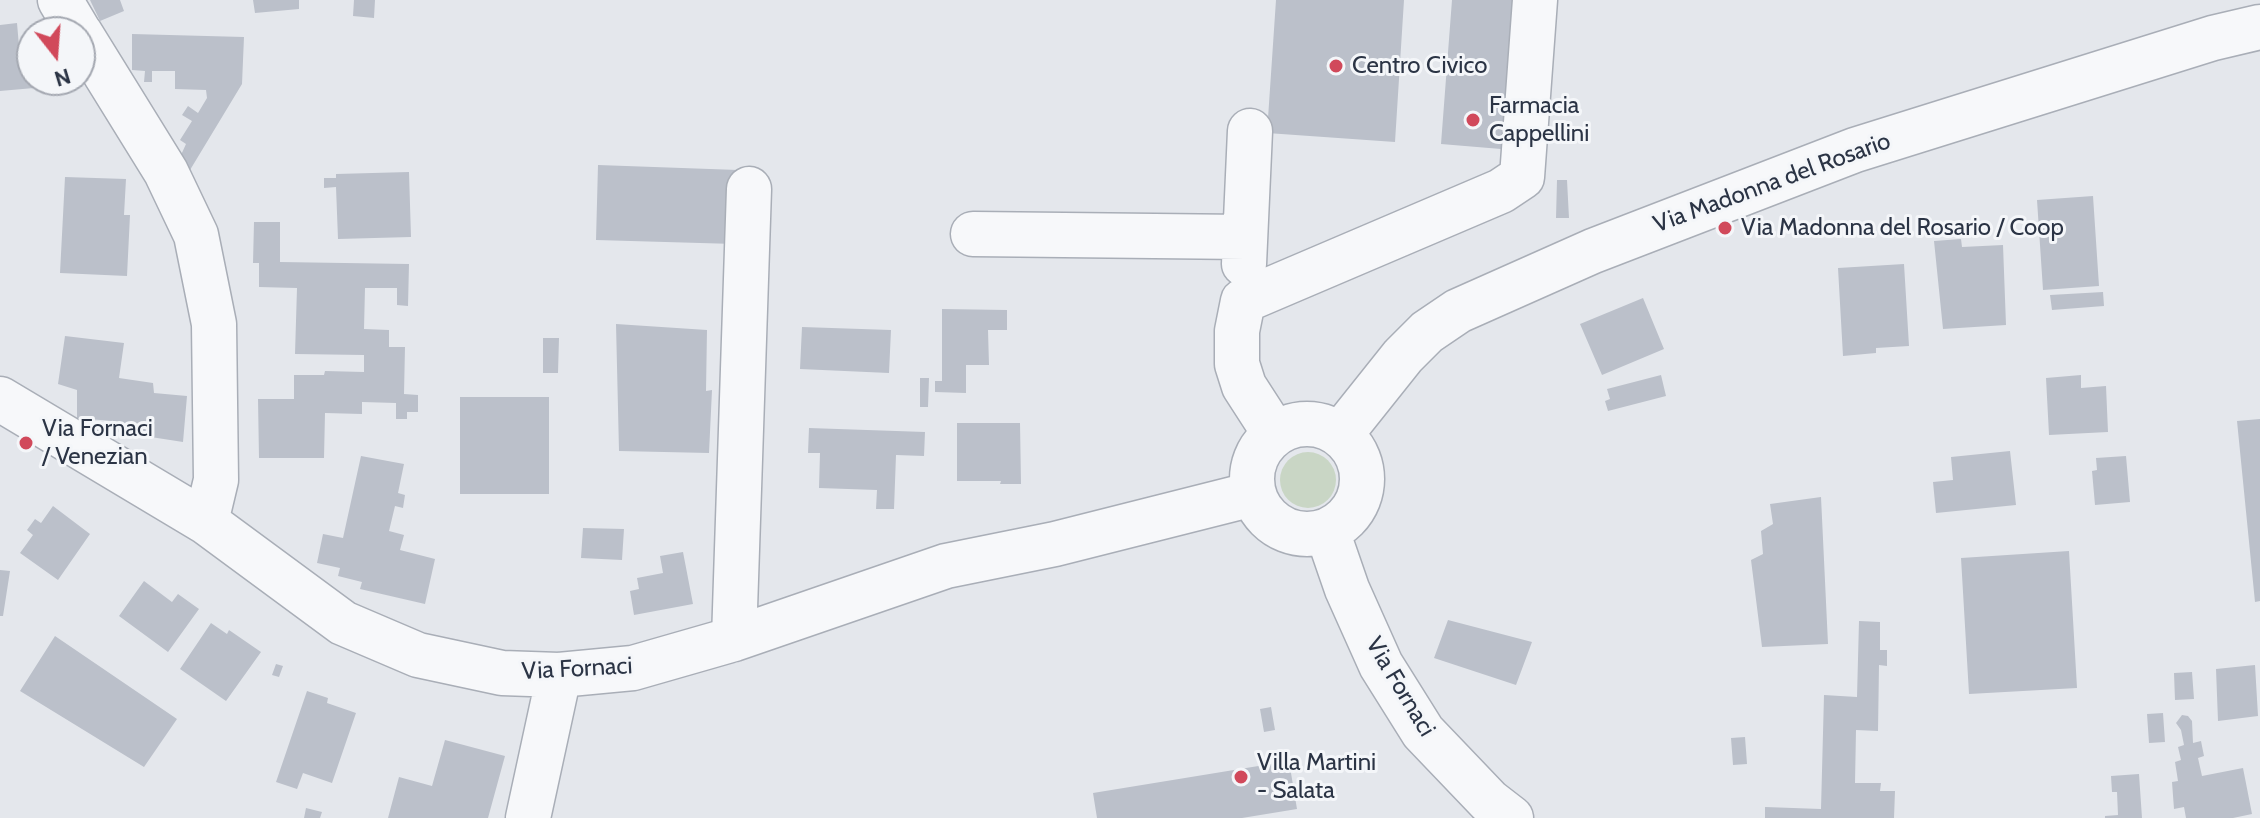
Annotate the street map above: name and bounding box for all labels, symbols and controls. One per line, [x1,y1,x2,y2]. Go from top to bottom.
north arrow [16,16,96,96]
place label: Centro Civico [1352,52,1487,80]
marker: Centro Civico [1327,57,1345,75]
text: N [51,62,74,93]
place label: Farmacia Cappellini [1489,92,1589,148]
marker: Farmacia Cappellini [1464,111,1482,129]
street label: Via Madonna del Rosario [1650,127,1894,239]
place label: Via Madonna del Rosario / Coop [1741,214,2064,242]
marker: Via Madonna del Rosario / Coop [1716,219,1734,237]
place label: Via Fornaci / Venezian [42,415,153,471]
marker: Via Fornaci / Venezian [17,434,35,452]
street label: Via Fornaci [1359,632,1441,742]
street label: Via Fornaci [521,652,633,686]
place label: Villa Martini - Salata [1257,749,1376,805]
marker: Villa Martini - Salata [1232,768,1250,786]

